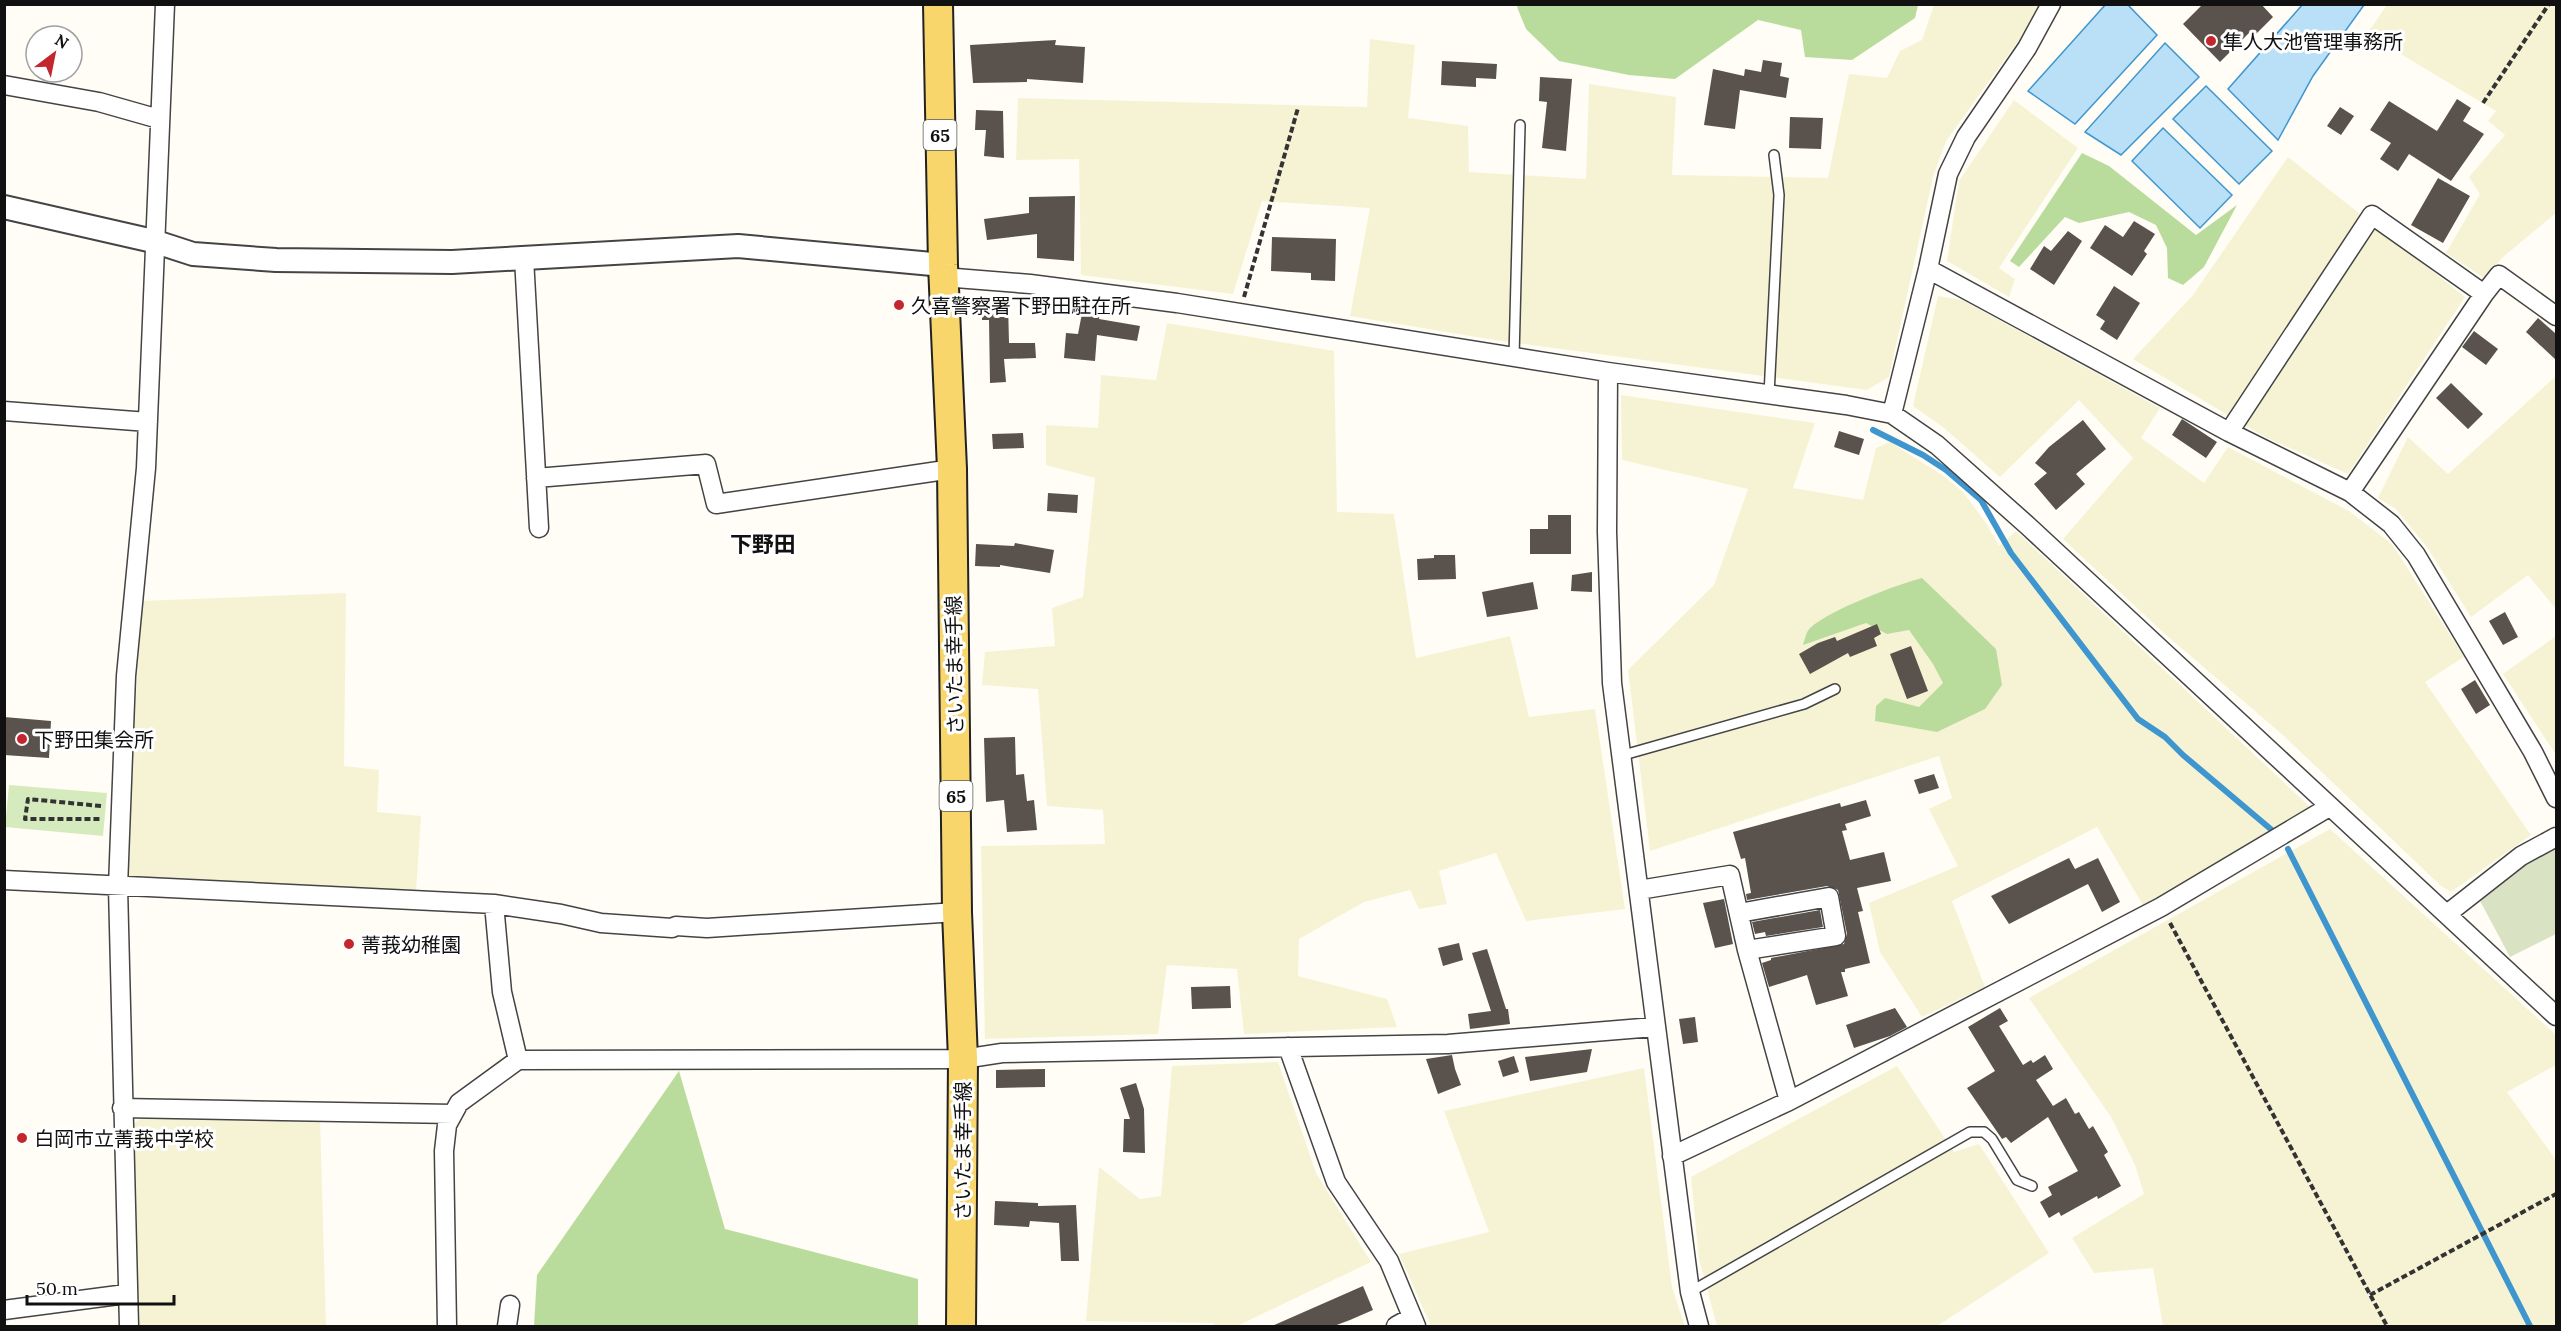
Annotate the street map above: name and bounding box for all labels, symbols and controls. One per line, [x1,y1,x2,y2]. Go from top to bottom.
north arrow [24,24,84,84]
place label: 隼人大池管理事務所 [2223,29,2403,54]
text: N [51,30,72,53]
marker: 隼人大池管理事務所 [2204,34,2218,48]
road number: 65 [924,120,956,150]
place label: 久喜警察署下野田駐在所 [911,293,1131,318]
marker: 久喜警察署下野田駐在所 [892,298,906,312]
district label: 下野田 [730,530,796,558]
street label: さいたま幸手線 [940,595,968,735]
place label: 下野田集会所 [34,727,154,752]
marker: 下野田集会所 [15,732,29,746]
road number: 65 [940,781,972,811]
place label: 菁莪幼稚園 [361,932,461,957]
marker: 菁莪幼稚園 [342,937,356,951]
street label: さいたま幸手線 [950,1081,975,1221]
place label: 白岡市立菁莪中学校 [34,1126,214,1151]
marker: 白岡市立菁莪中学校 [15,1131,29,1145]
scale bar [27,1268,174,1306]
text: 50 m [36,1277,78,1300]

